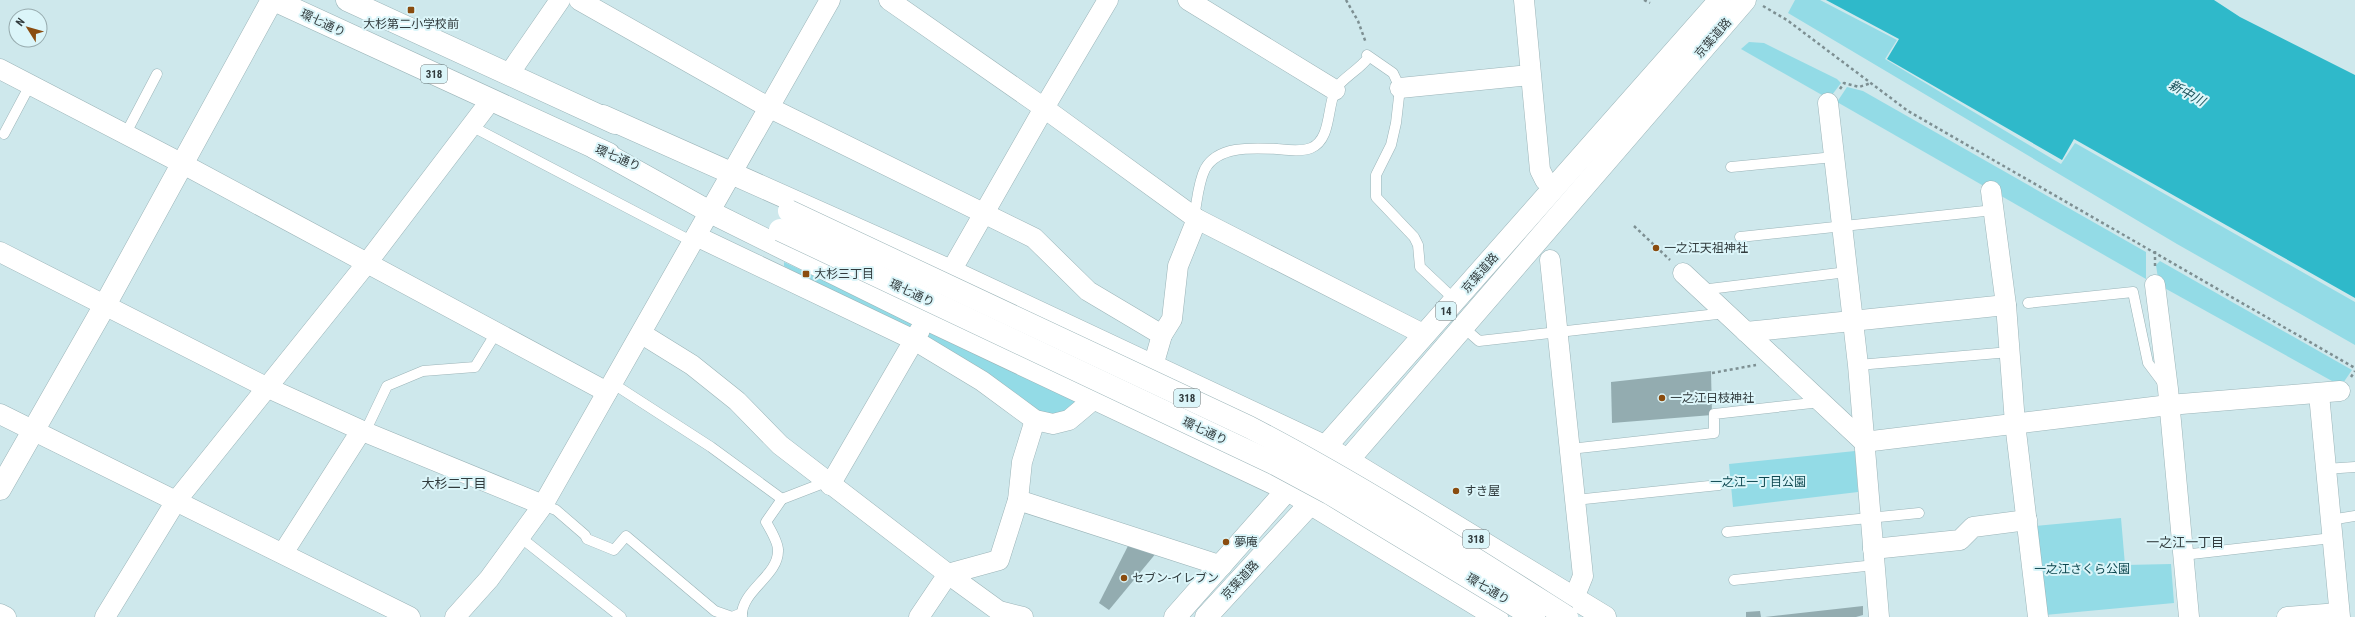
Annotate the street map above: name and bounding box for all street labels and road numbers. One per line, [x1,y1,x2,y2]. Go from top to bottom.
street label: 環七通り [298,7,348,39]
street label: 京葉道路 [1692,15,1734,61]
road number: 318 [421,65,447,83]
street label: 環七通り [593,142,643,174]
street label: 京葉道路 [1459,250,1501,296]
street label: 環七通り [887,277,937,309]
road number: 14 [1436,302,1456,320]
road number: 318 [1174,389,1200,407]
street label: 環七通り [1180,415,1230,447]
road number: 318 [1463,530,1489,548]
street label: 京葉道路 [1219,558,1261,602]
street label: 環七通り [1464,571,1512,607]

